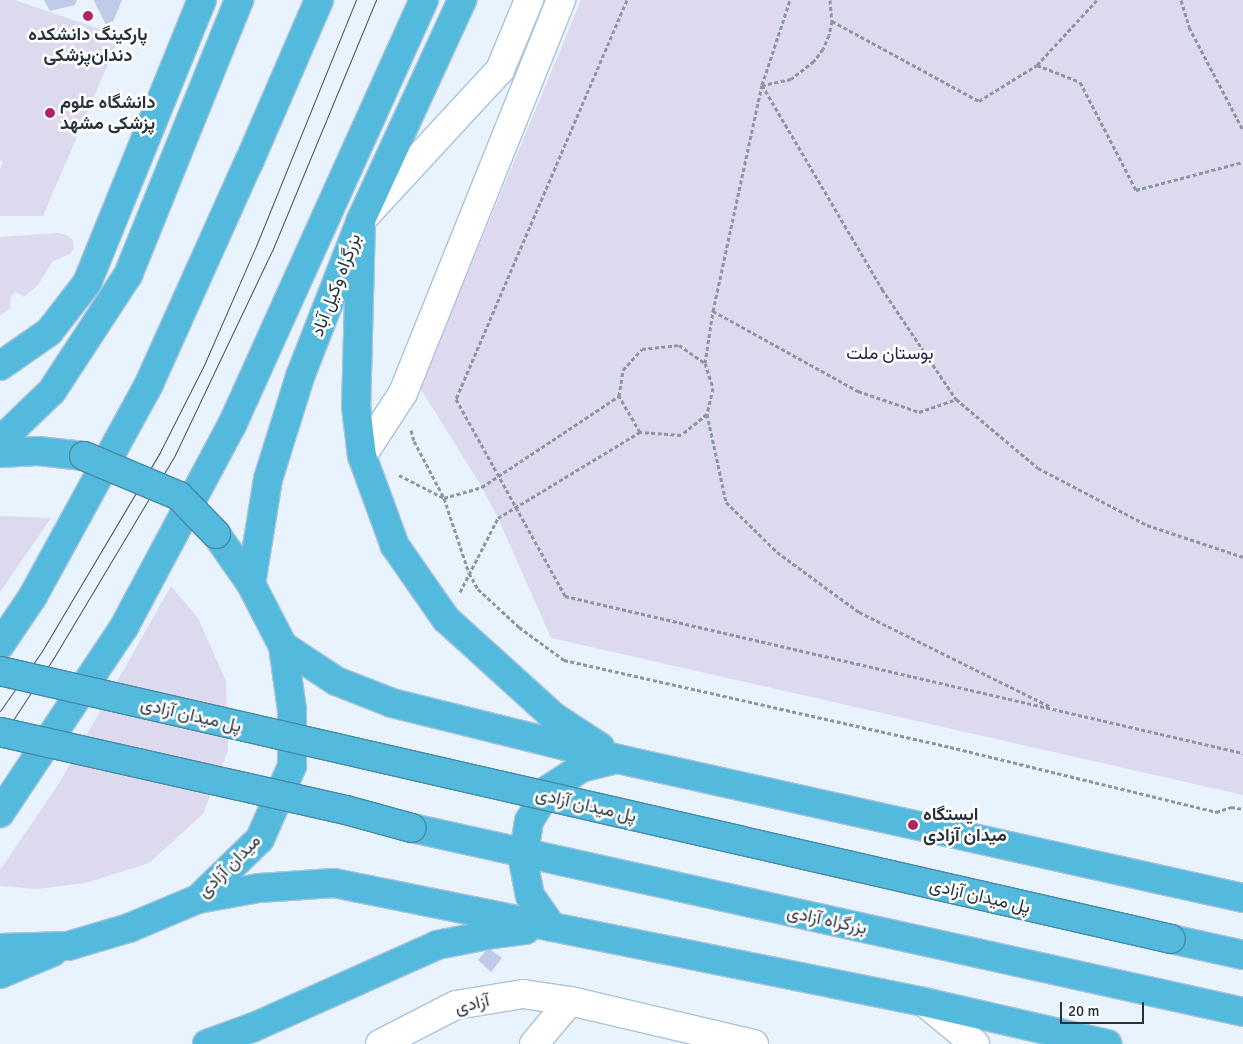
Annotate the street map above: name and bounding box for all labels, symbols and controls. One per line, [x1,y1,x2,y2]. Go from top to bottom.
marker: پارکینگ دانشکده دندان‌پزشکی [82,10,94,22]
place label: پارکینگ دانشکده دندان‌پزشکی [28,24,148,66]
place label: دانشگاه علوم پزشکی مشهد [60,92,155,134]
marker: دانشگاه علوم پزشکی مشهد [44,107,56,119]
street label: بزرگراه وکیل آباد [306,230,366,340]
park label: بوستان ملت [846,342,934,364]
street label: پل میدان آزادی [138,693,244,737]
street label: پل میدان آزادی [533,783,639,827]
place label: ایستگاه میدان آزادی [923,804,1007,846]
marker: ایستگاه میدان آزادی [907,819,919,831]
street label: میدان آزادی [193,830,265,902]
street label: پل میدان آزادی [927,874,1033,918]
street label: بزرگراه آزادی [785,901,869,939]
street label: آزادی [453,990,491,1018]
scale bar [1063,992,1147,1024]
text: 20 m [1068,1002,1099,1020]

